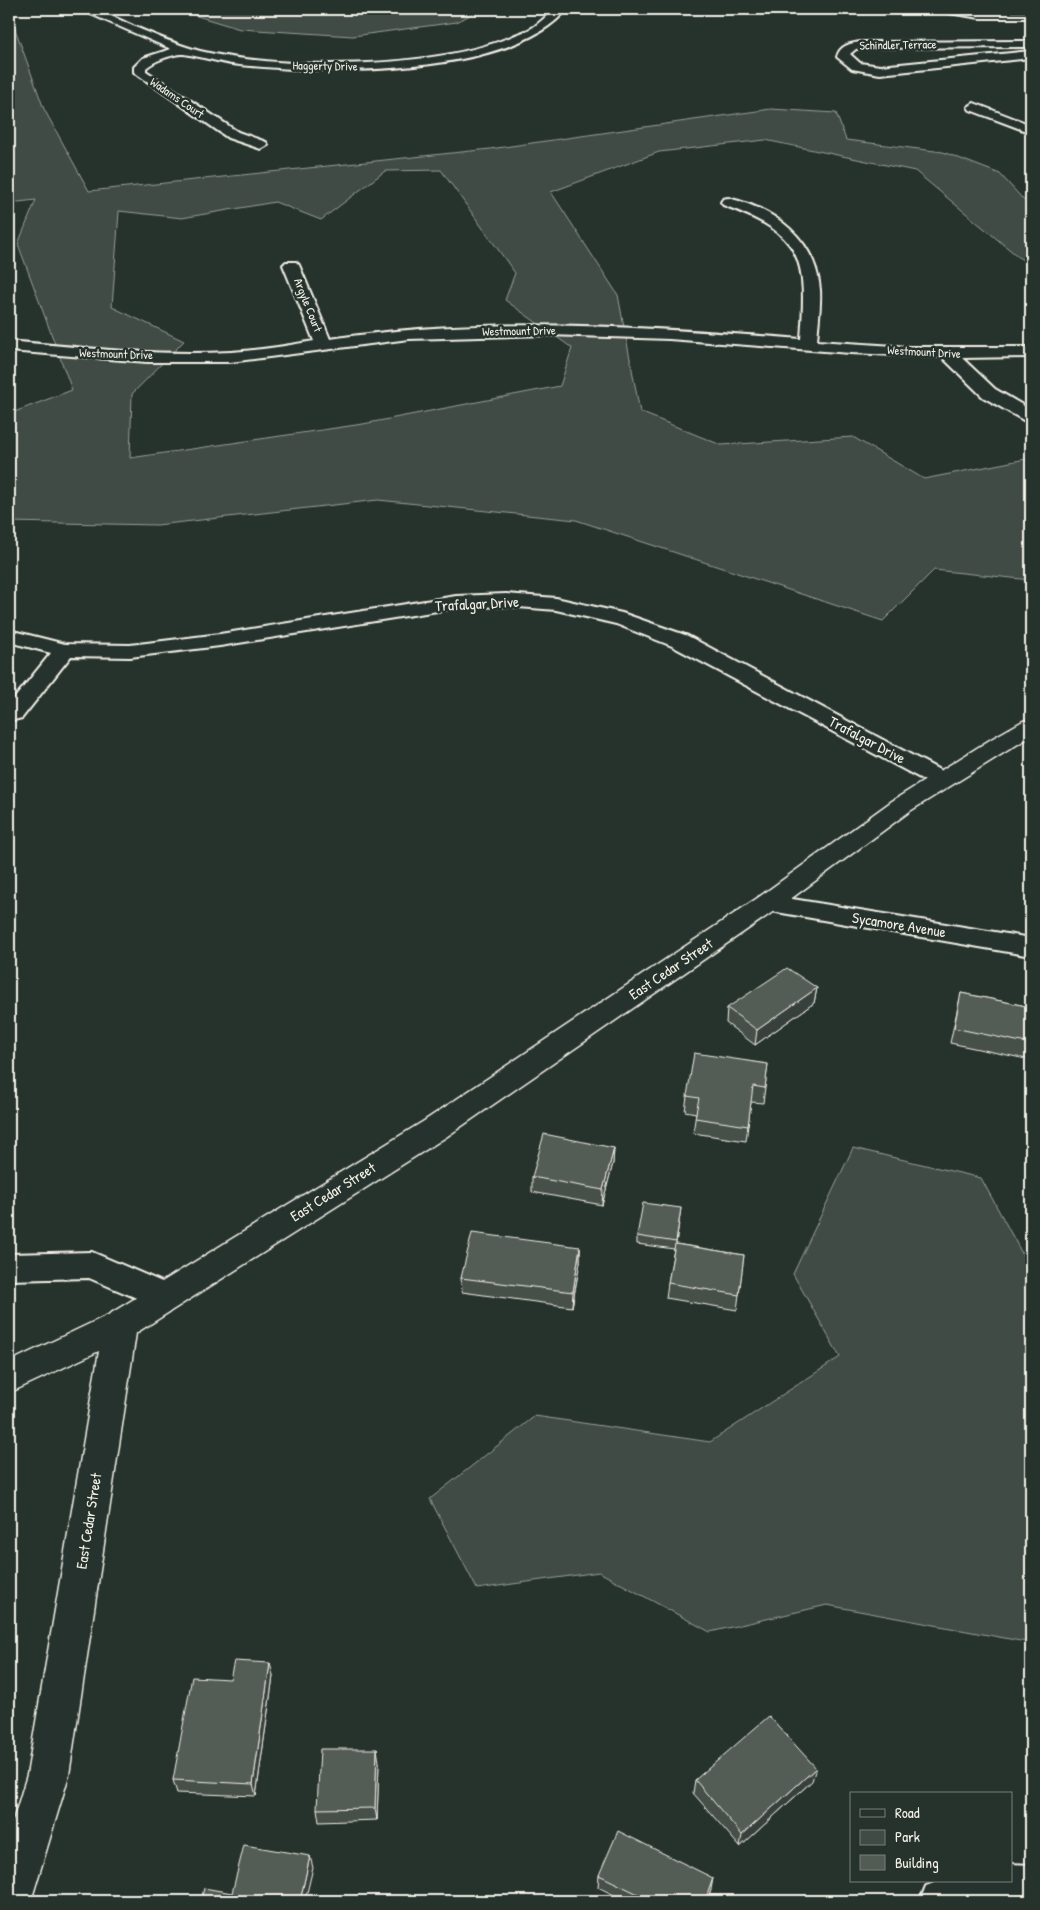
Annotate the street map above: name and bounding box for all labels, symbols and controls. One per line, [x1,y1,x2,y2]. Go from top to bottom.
street label: Schindler Terrace [859,35,937,54]
street label: Haggerty Drive [292,56,358,75]
street label: Wadams Court [147,73,208,122]
street label: Argyle Court [290,275,327,335]
street label: Westmount Drive [482,321,556,340]
street label: Westmount Drive [887,341,961,362]
street label: Westmount Drive [79,344,153,363]
street label: Trafalgar Drive [435,591,519,616]
street label: Trafalgar Drive [825,711,909,769]
street label: Sycamore Avenue [851,907,947,942]
street label: East Cedar Street [625,932,717,1004]
street label: East Cedar Street [286,1157,380,1226]
street label: East Cedar Street [71,1471,107,1570]
legend [850,1792,1012,1882]
text: Road [895,1802,920,1823]
text: Park [895,1826,920,1847]
text: Building [895,1852,939,1873]

